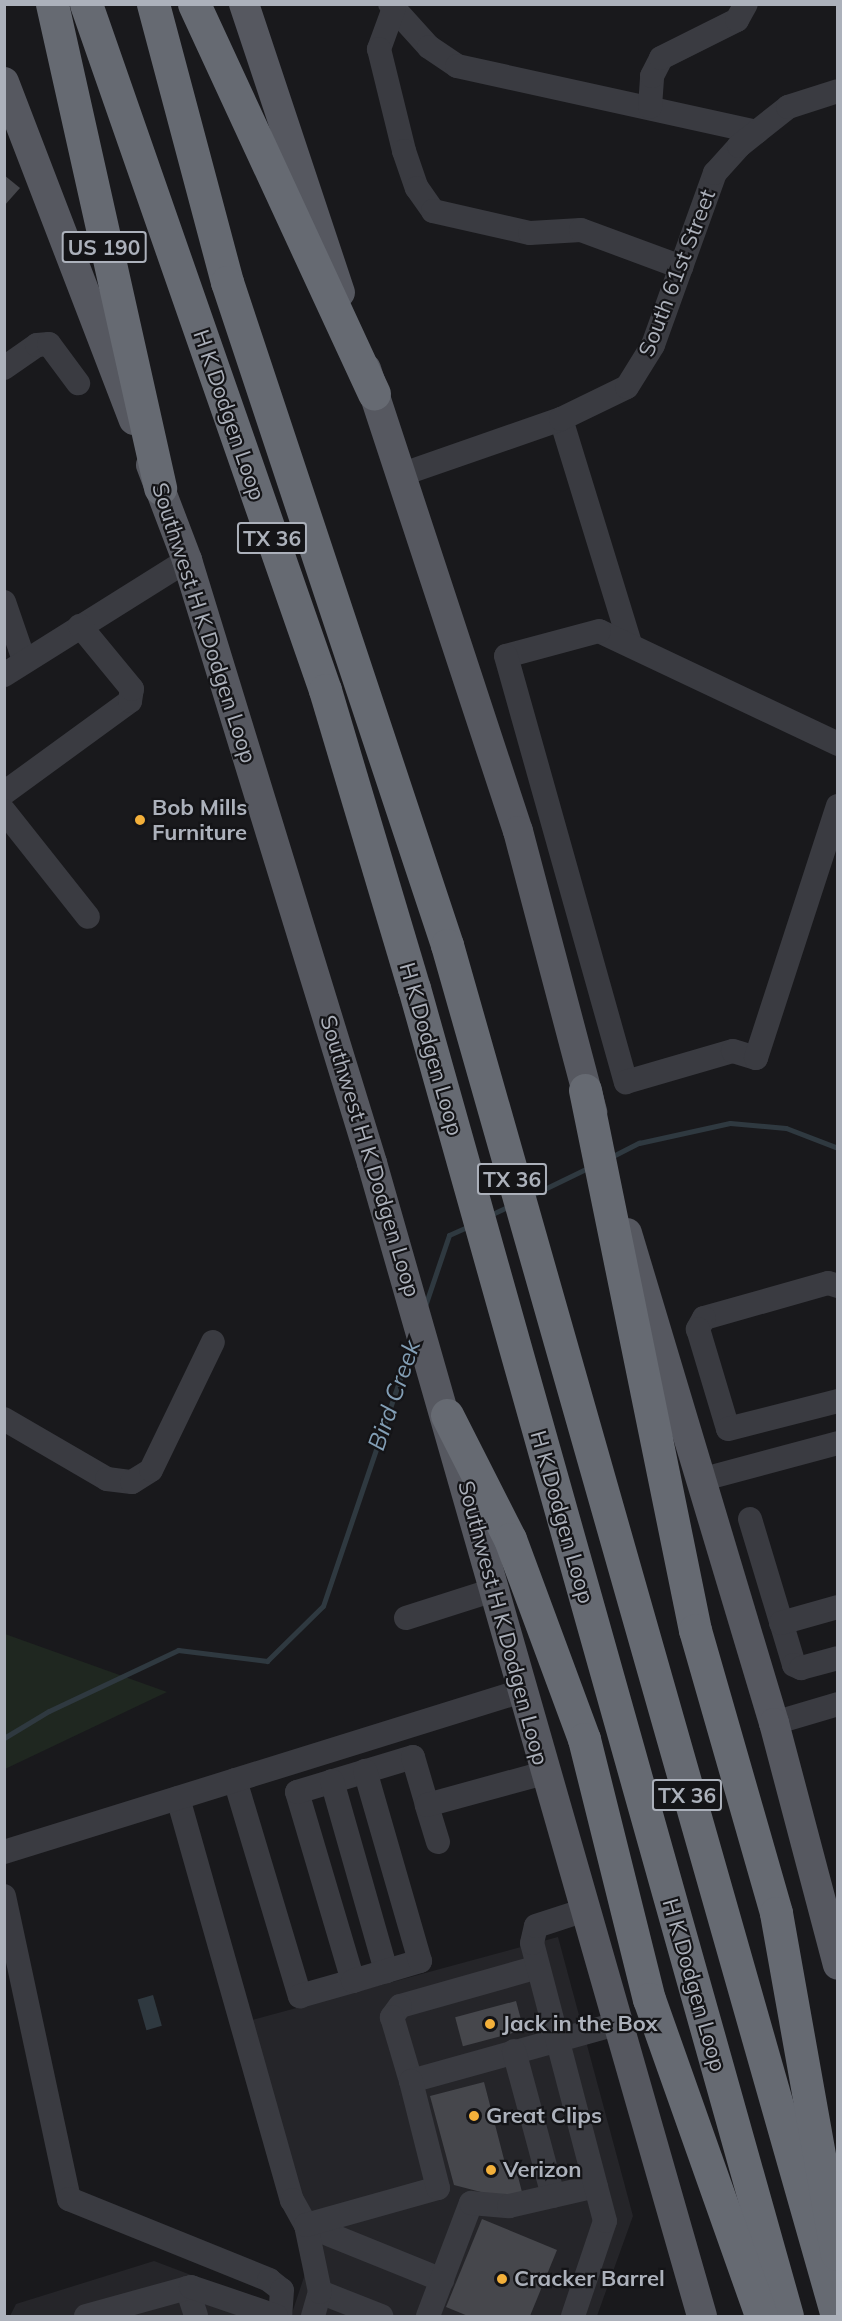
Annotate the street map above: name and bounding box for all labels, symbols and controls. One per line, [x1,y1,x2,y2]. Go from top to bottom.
street label: South 61st Street [633,186,721,360]
road number: US 190 [60,229,148,265]
street label: H K Dodgen Loop [187,326,271,504]
street label: Southwest H K Dodgen Loop [146,480,262,766]
road number: TX 36 [236,520,308,556]
place label: Bob Mills Furniture [152,794,247,846]
marker: Bob Mills Furniture [133,813,147,827]
street label: H K Dodgen Loop [394,960,468,1138]
street label: Southwest H K Dodgen Loop [315,1012,425,1300]
road number: TX 36 [476,1161,548,1197]
water label: Bird Creek [362,1336,426,1454]
street label: H K Dodgen Loop [525,1428,599,1606]
street label: Southwest H K Dodgen Loop [452,1478,554,1768]
road number: TX 36 [651,1777,723,1813]
street label: H K Dodgen Loop [657,1896,731,2074]
place label: Jack in the Box [502,2011,658,2037]
marker: Jack in the Box [483,2017,497,2031]
place label: Great Clips [486,2103,602,2129]
marker: Great Clips [467,2109,481,2123]
place label: Verizon [503,2157,582,2183]
marker: Verizon [484,2163,498,2177]
place label: Cracker Barrel [514,2266,665,2292]
marker: Cracker Barrel [495,2272,509,2286]

